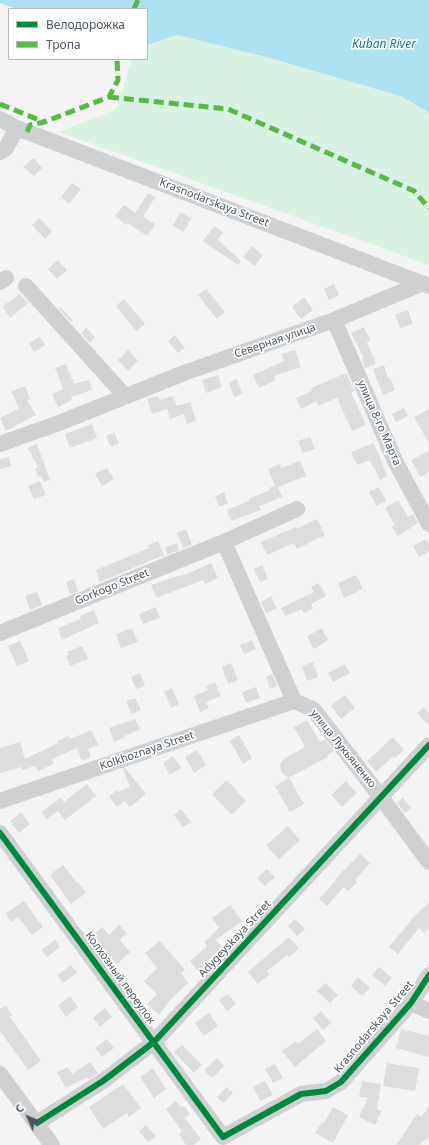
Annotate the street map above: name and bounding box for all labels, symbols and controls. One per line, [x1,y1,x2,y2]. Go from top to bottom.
legend [8,8,148,60]
text: Велодорожка [46,16,125,33]
text: Тропа [46,36,81,53]
water label: Kuban River [352,38,416,52]
street label: Krasnodarskaya Street [157,176,271,230]
street label: Северная улица [233,321,317,361]
street label: улица 8-го Марта [354,378,404,468]
street label: Gorkogo Street [73,566,151,608]
street label: улица Лукьяненко [307,707,379,791]
street label: Kolkhoznaya Street [98,729,196,773]
street label: Adygeyskaya Street [196,898,274,980]
street label: Колхозный переулок [82,929,158,1027]
street label: Krasnodarskaya Street [332,978,416,1076]
north arrow [8,1097,48,1137]
text: С [11,1100,27,1116]

